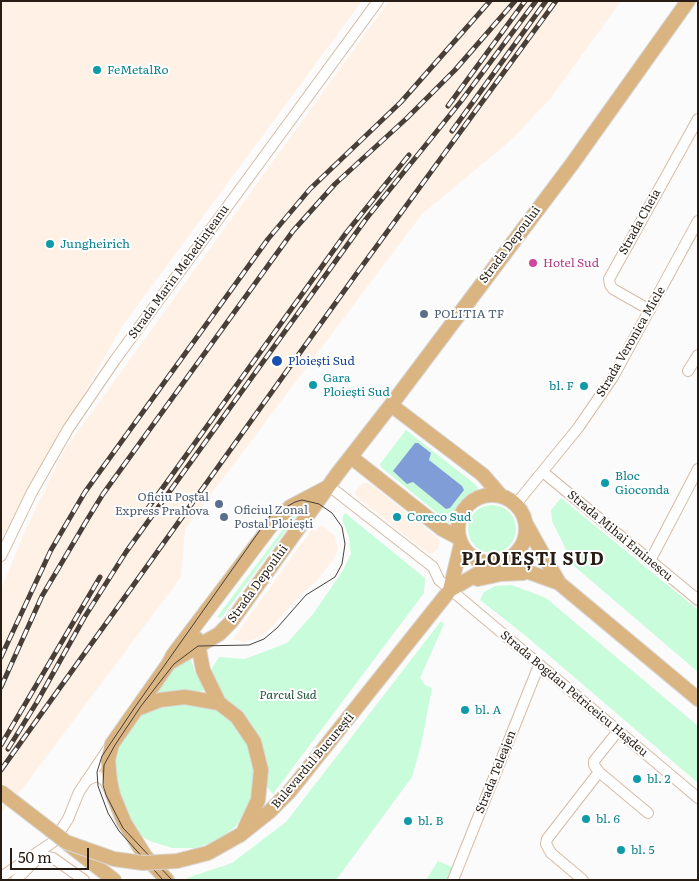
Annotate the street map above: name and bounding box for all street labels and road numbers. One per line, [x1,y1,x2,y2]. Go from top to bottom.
street label: Strada Cheia [616,187,664,257]
street label: Strada Marin Mehedințeanu [126,202,232,342]
street label: Strada Depoului [476,204,544,286]
street label: Strada Veronica Micle [594,284,668,400]
street label: Strada Mihai Eminescu [564,488,676,584]
street label: Strada Depoului [225,542,291,626]
street label: Strada Bogdan Petriceicu Hașdeu [497,628,651,760]
street label: Bulevardul București [269,710,357,812]
street label: Strada Teleajen [473,728,519,816]

